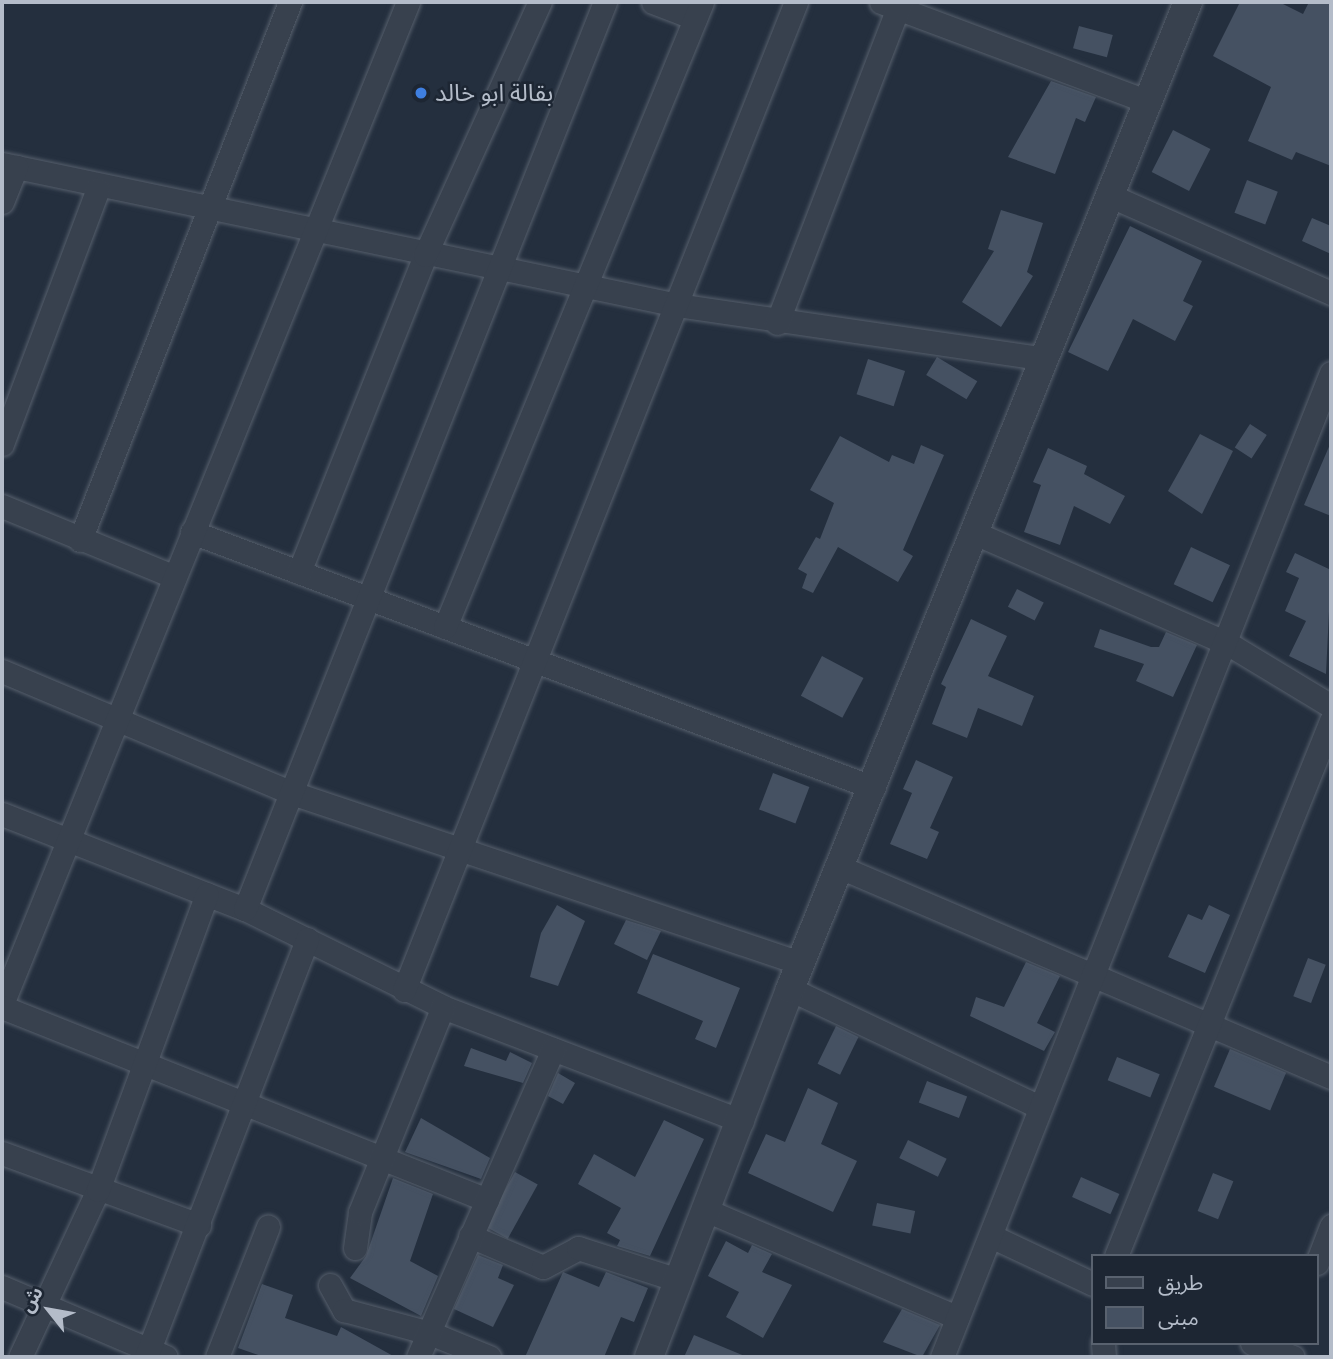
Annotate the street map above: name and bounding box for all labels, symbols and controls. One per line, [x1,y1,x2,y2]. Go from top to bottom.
place label: بقالة ابو خالد [435,79,553,107]
marker: بقالة ابو خالد [413,85,429,101]
legend [1092,1254,1319,1345]
text: طريق [1158,1268,1203,1296]
north arrow [14,1275,84,1345]
text: ش [14,1282,48,1317]
text: مبنى [1158,1303,1199,1331]

